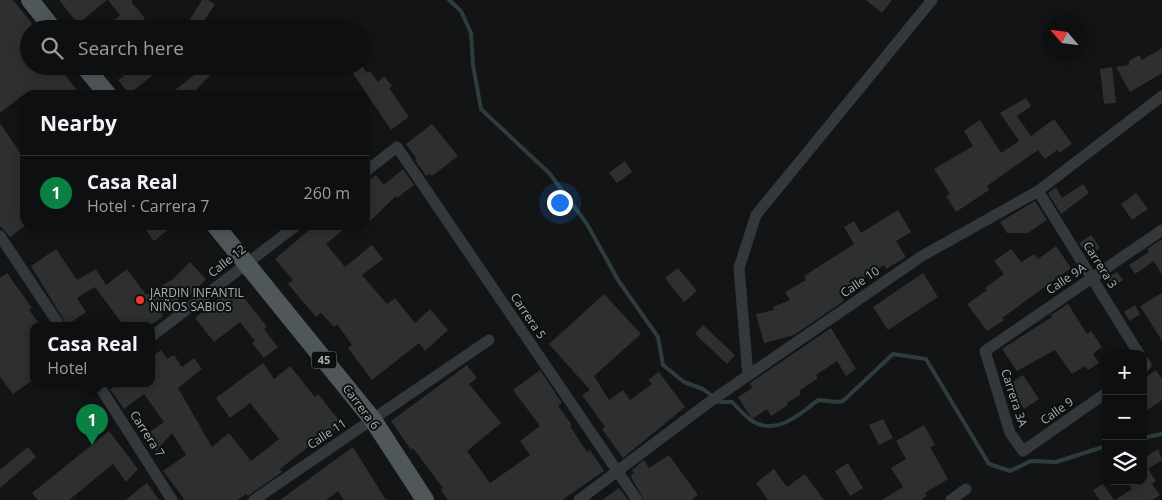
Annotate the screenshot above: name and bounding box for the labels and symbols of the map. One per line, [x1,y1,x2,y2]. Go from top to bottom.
north arrow [1042,15,1087,60]
your location [547,190,573,216]
street label: Carrera 3 [1079,238,1122,292]
street label: Calle 12 [204,240,249,281]
street label: Calle 9A [1042,259,1089,298]
street label: Calle 10 [837,262,883,301]
place label: JARDIN INFANTIL NIÑOS SABIOS [149,284,244,315]
street label: Carrera 5 [507,289,550,342]
marker: JARDIN INFANTIL NIÑOS SABIOS [134,294,146,306]
road number: 45 [312,352,336,368]
street label: Carrera 3A [997,367,1032,429]
street label: Carrera 6 [339,381,384,433]
street label: Calle 9 [1037,393,1077,428]
pin: 1 [76,404,108,445]
street label: Carrera 7 [126,407,169,460]
street label: Calle 11 [304,414,350,453]

